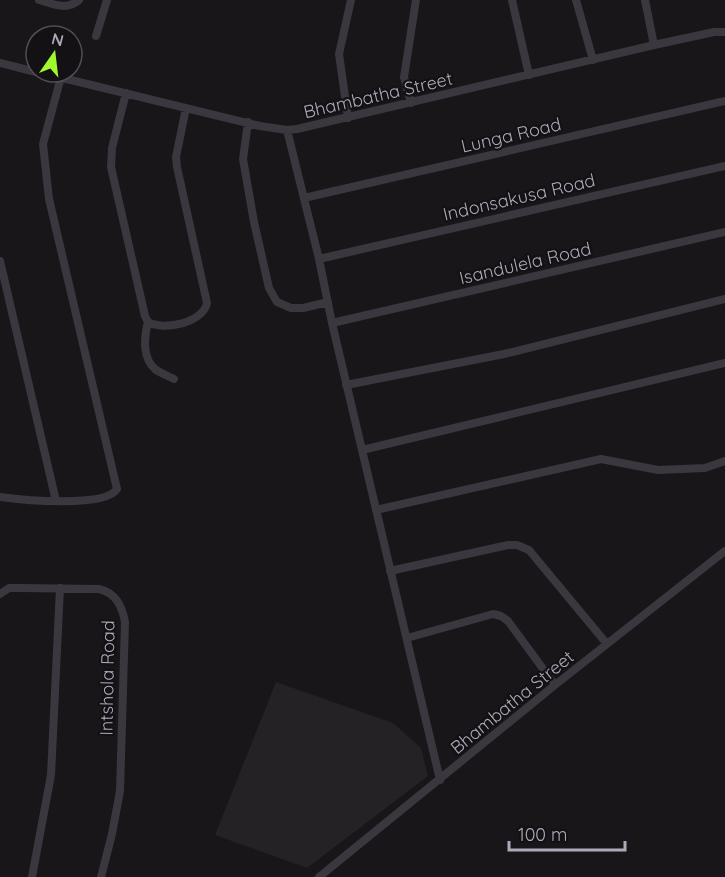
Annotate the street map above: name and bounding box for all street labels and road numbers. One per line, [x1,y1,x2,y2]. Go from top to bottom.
street label: Bhambatha Street [301,67,455,123]
street label: Lunga Road [459,112,563,158]
street label: Indonsakusa Road [441,168,597,226]
street label: Isandulela Road [457,237,593,289]
street label: Intshola Road [94,620,120,736]
street label: Bhambatha Street [446,645,578,759]

